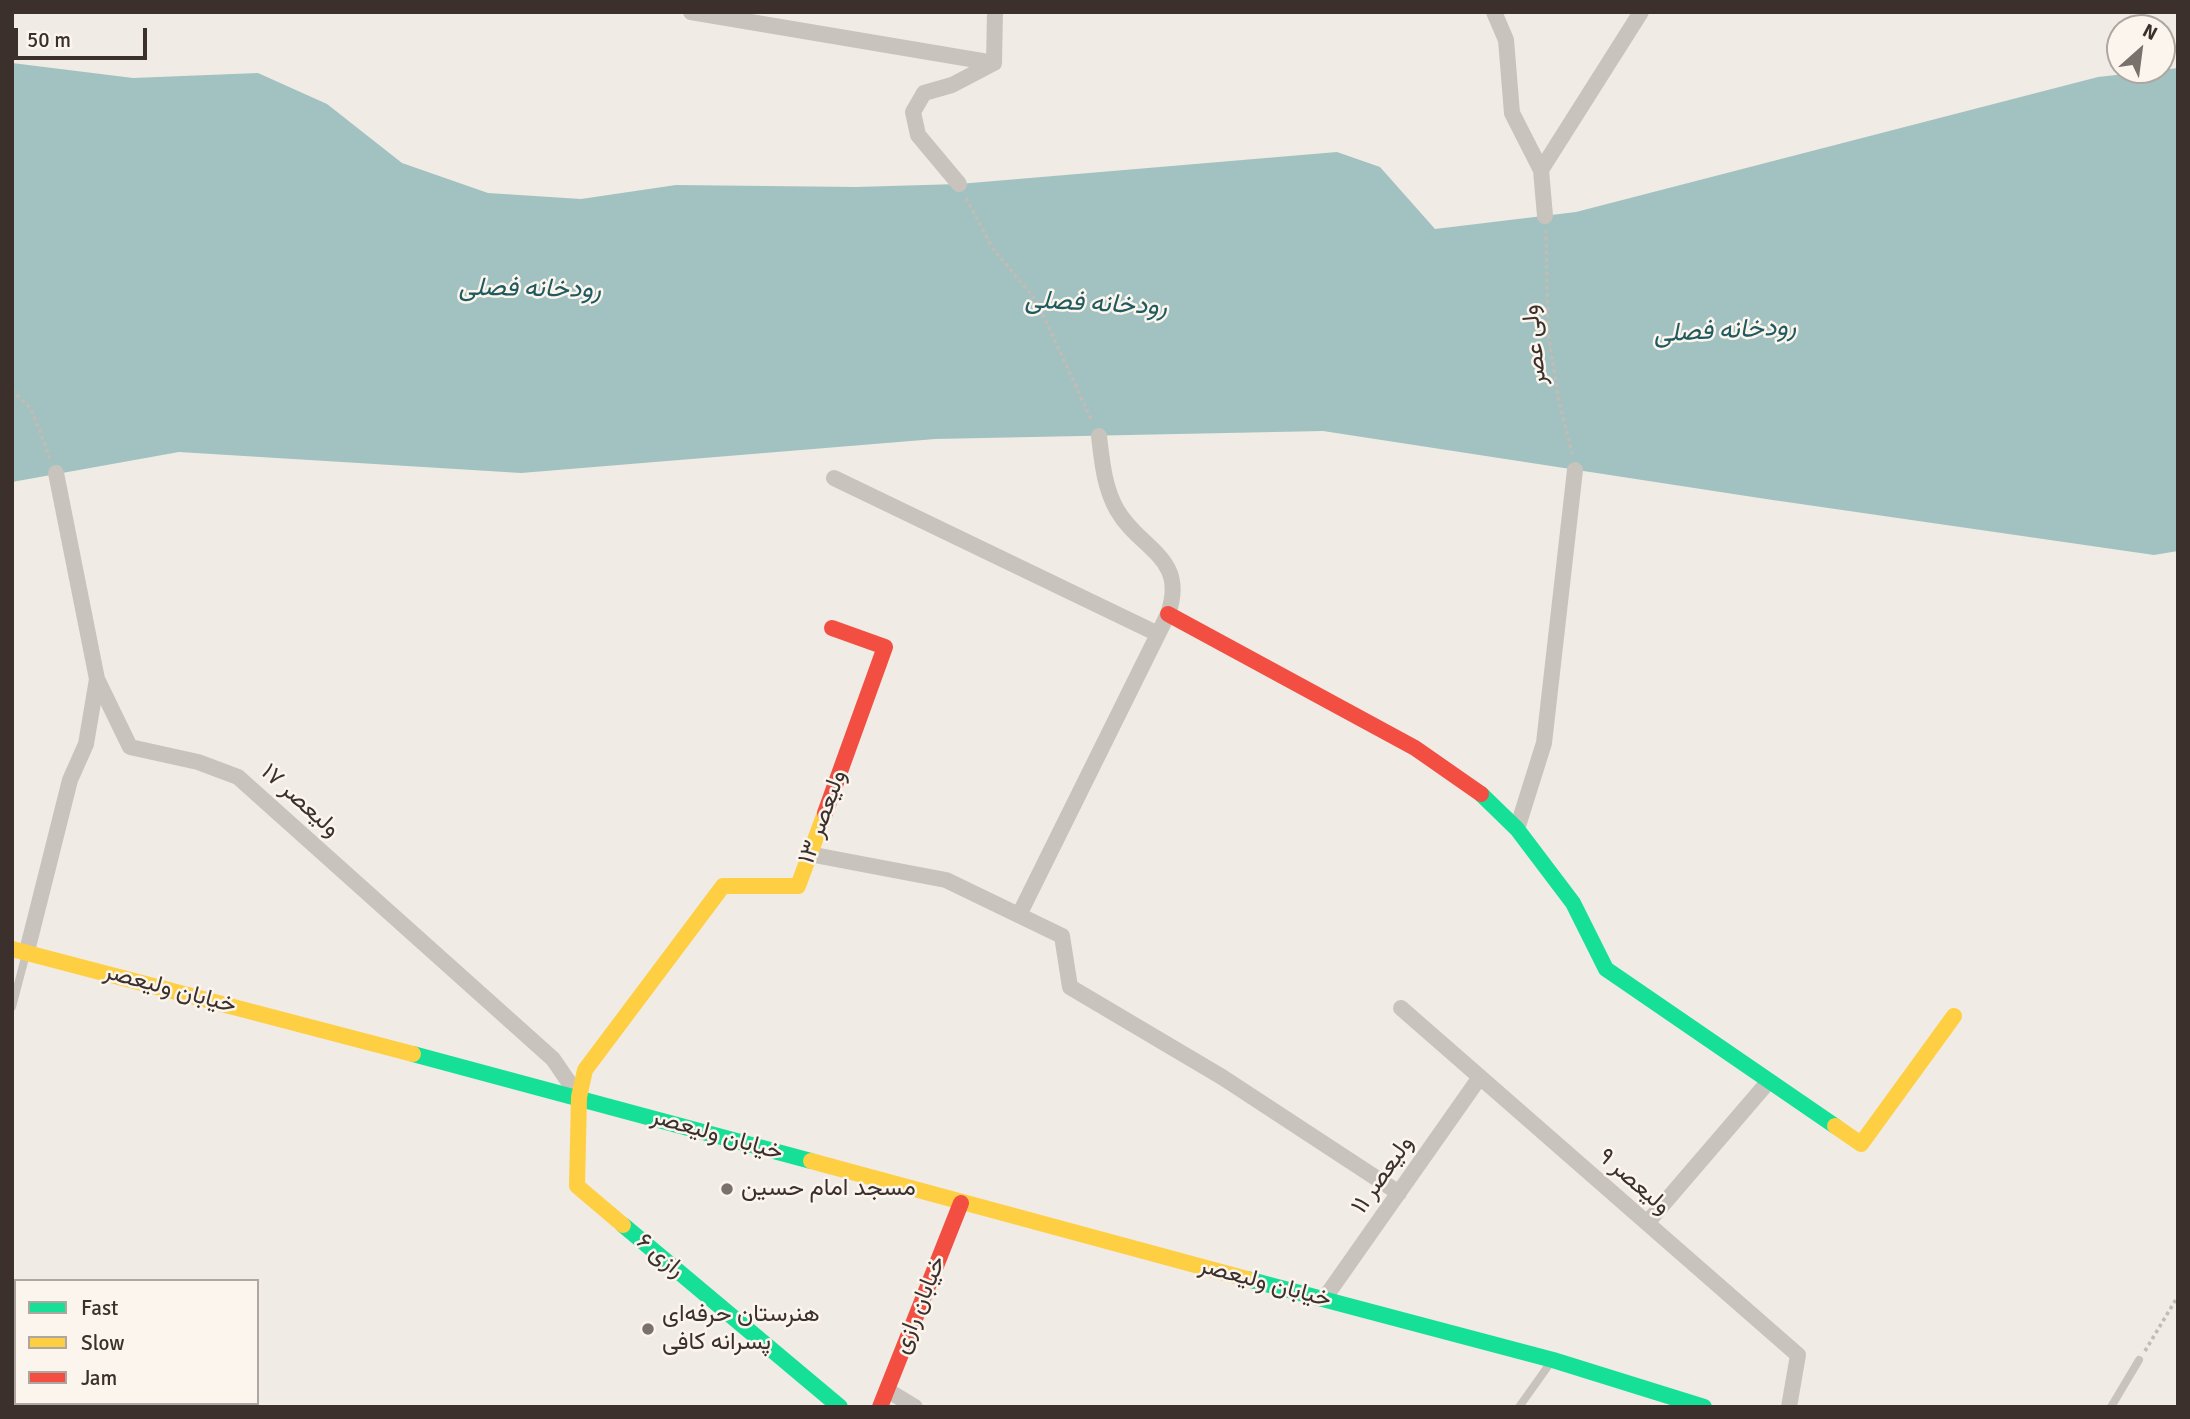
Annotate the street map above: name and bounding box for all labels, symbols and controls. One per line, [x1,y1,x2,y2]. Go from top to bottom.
scale bar [18,14,150,58]
north arrow [2106,14,2176,84]
text: N [2138,19,2161,46]
text: 50 m [27,27,71,53]
water label: رودخانه فصلی [458,272,602,306]
water label: رودخانه فصلی [1024,285,1168,323]
street label: ولی عصر [1516,303,1554,387]
water label: رودخانه فصلی [1653,312,1797,350]
street label: ولیعصر ۱۷ [255,758,345,844]
street label: ولیعصر ۱۳ [793,766,853,868]
street label: خیابان ولیعصر [101,958,239,1020]
street label: خیابان ولیعصر [648,1102,786,1168]
street label: ولیعصر ۱۱ [1346,1130,1420,1220]
street label: ولیعصر ۹ [1592,1143,1676,1221]
place label: مسجد امام حسین [741,1175,916,1203]
marker: مسجد امام حسین [719,1181,735,1197]
street label: رازی ۶ [630,1228,690,1284]
street label: خیابان رازی [887,1252,953,1358]
street label: خیابان ولیعصر [1196,1252,1334,1314]
legend [14,1279,259,1405]
text: Fast [81,1295,118,1321]
place label: هنرستان حرفه‌ای پسرانه کافی [662,1301,820,1357]
marker: هنرستان حرفه‌ای پسرانه کافی [640,1321,656,1337]
text: Slow [81,1330,125,1356]
text: Jam [81,1365,117,1391]

